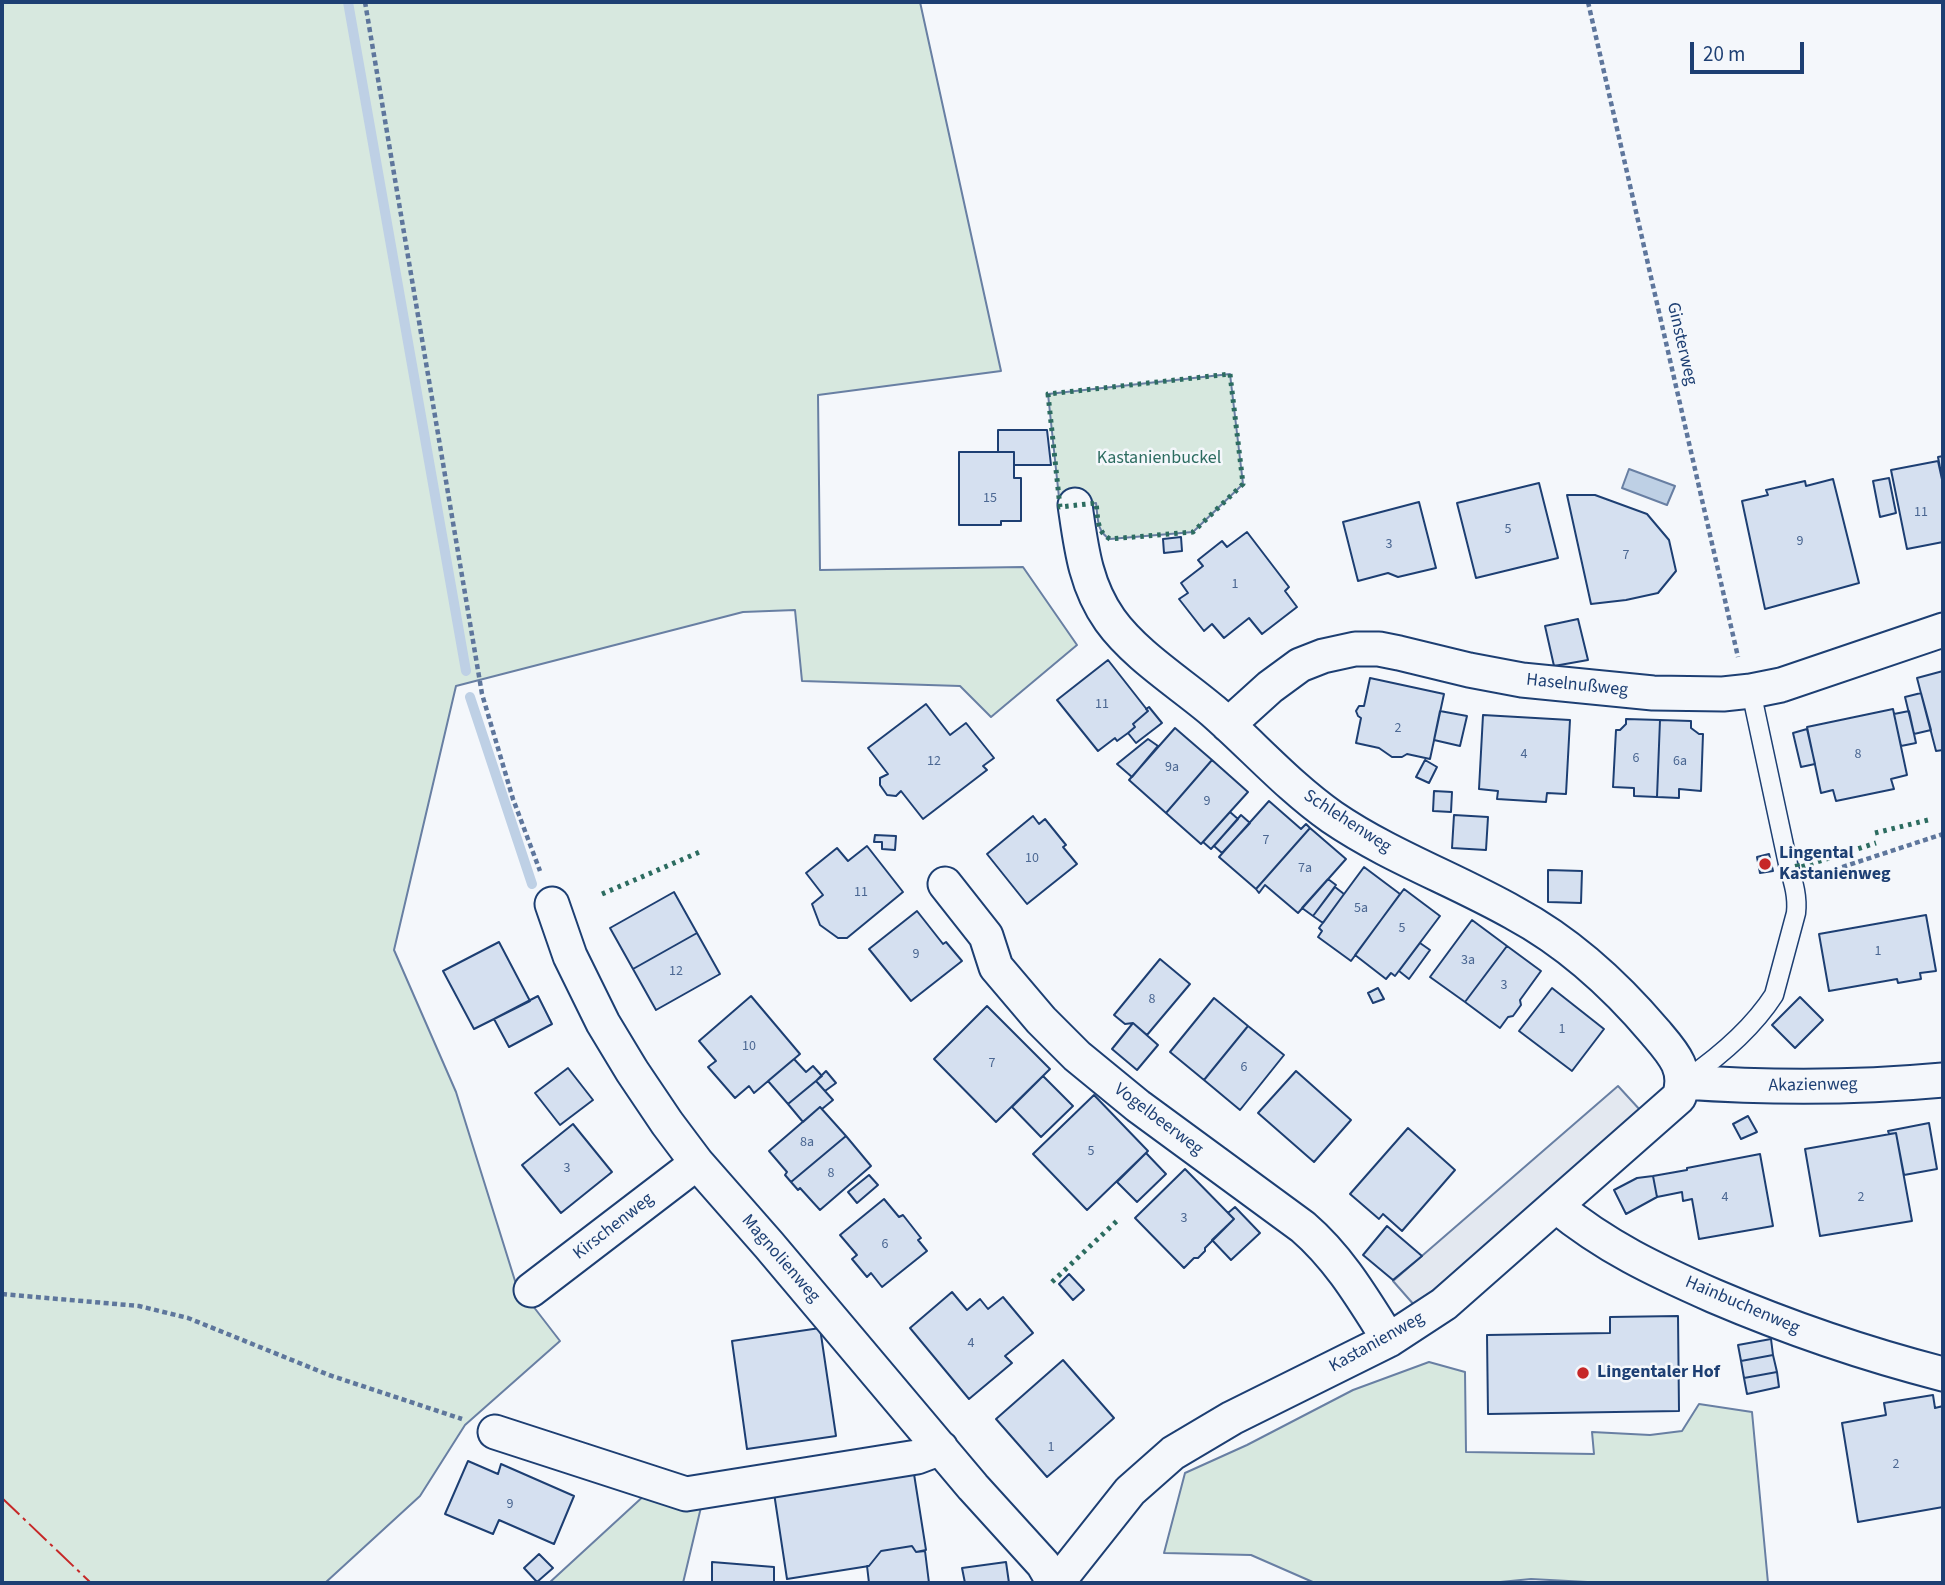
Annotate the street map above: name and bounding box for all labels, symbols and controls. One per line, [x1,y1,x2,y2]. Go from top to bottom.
scale bar [1693,28,1807,72]
text: 20 m [1703,39,1745,69]
street label: Ginsterweg [1661,300,1701,388]
park label: Kastanienbuckel [1097,448,1221,470]
house number: 15 [983,491,997,507]
house number: 11 [1914,505,1928,521]
house number: 5 [1505,522,1511,538]
house number: 9 [1797,534,1803,550]
house number: 3 [1386,537,1392,553]
house number: 7 [1623,548,1629,564]
house number: 1 [1232,577,1238,593]
street label: Haselnußweg [1525,670,1629,702]
house number: 11 [1095,697,1109,713]
house number: 2 [1395,721,1401,737]
house number: 4 [1521,747,1527,763]
house number: 8 [1855,747,1861,763]
house number: 6 [1633,751,1639,767]
house number: 12 [927,754,941,770]
house number: 6a [1673,754,1687,770]
house number: 9a [1165,760,1179,776]
street label: Schlehenweg [1299,786,1395,858]
house number: 9 [1204,794,1210,810]
house number: 7 [1263,833,1269,849]
place label: Lingental Kastanienweg [1779,843,1891,886]
house number: 10 [1025,851,1039,867]
marker: Lingental Kastanienweg [1757,856,1773,872]
house number: 7a [1298,861,1312,877]
house number: 11 [854,885,868,901]
house number: 5a [1354,901,1368,917]
house number: 5 [1399,921,1405,937]
house number: 1 [1875,944,1881,960]
house number: 9 [913,947,919,963]
house number: 3a [1461,953,1475,969]
house number: 12 [669,964,683,980]
house number: 3 [1501,978,1507,994]
house number: 8 [1149,992,1155,1008]
house number: 1 [1559,1022,1565,1038]
house number: 10 [742,1039,756,1055]
house number: 7 [989,1056,995,1072]
house number: 6 [1241,1060,1247,1076]
street label: Akazienweg [1768,1074,1858,1098]
street label: Vogelbeerweg [1109,1079,1207,1161]
house number: 8a [800,1135,814,1151]
house number: 5 [1088,1144,1094,1160]
house number: 3 [564,1161,570,1177]
house number: 8 [828,1166,834,1182]
street label: Kirschenweg [570,1189,658,1265]
house number: 4 [1722,1190,1728,1206]
house number: 2 [1858,1190,1864,1206]
street label: Magnolienweg [736,1211,824,1307]
house number: 3 [1181,1211,1187,1227]
house number: 6 [882,1237,888,1253]
street label: Hainbuchenweg [1681,1272,1803,1340]
street label: Kastanienweg [1326,1308,1428,1378]
house number: 4 [968,1336,974,1352]
place label: Lingentaler Hof [1597,1362,1720,1384]
marker: Lingentaler Hof [1575,1365,1591,1381]
house number: 1 [1048,1440,1054,1456]
house number: 2 [1893,1457,1899,1473]
house number: 9 [507,1497,513,1513]

